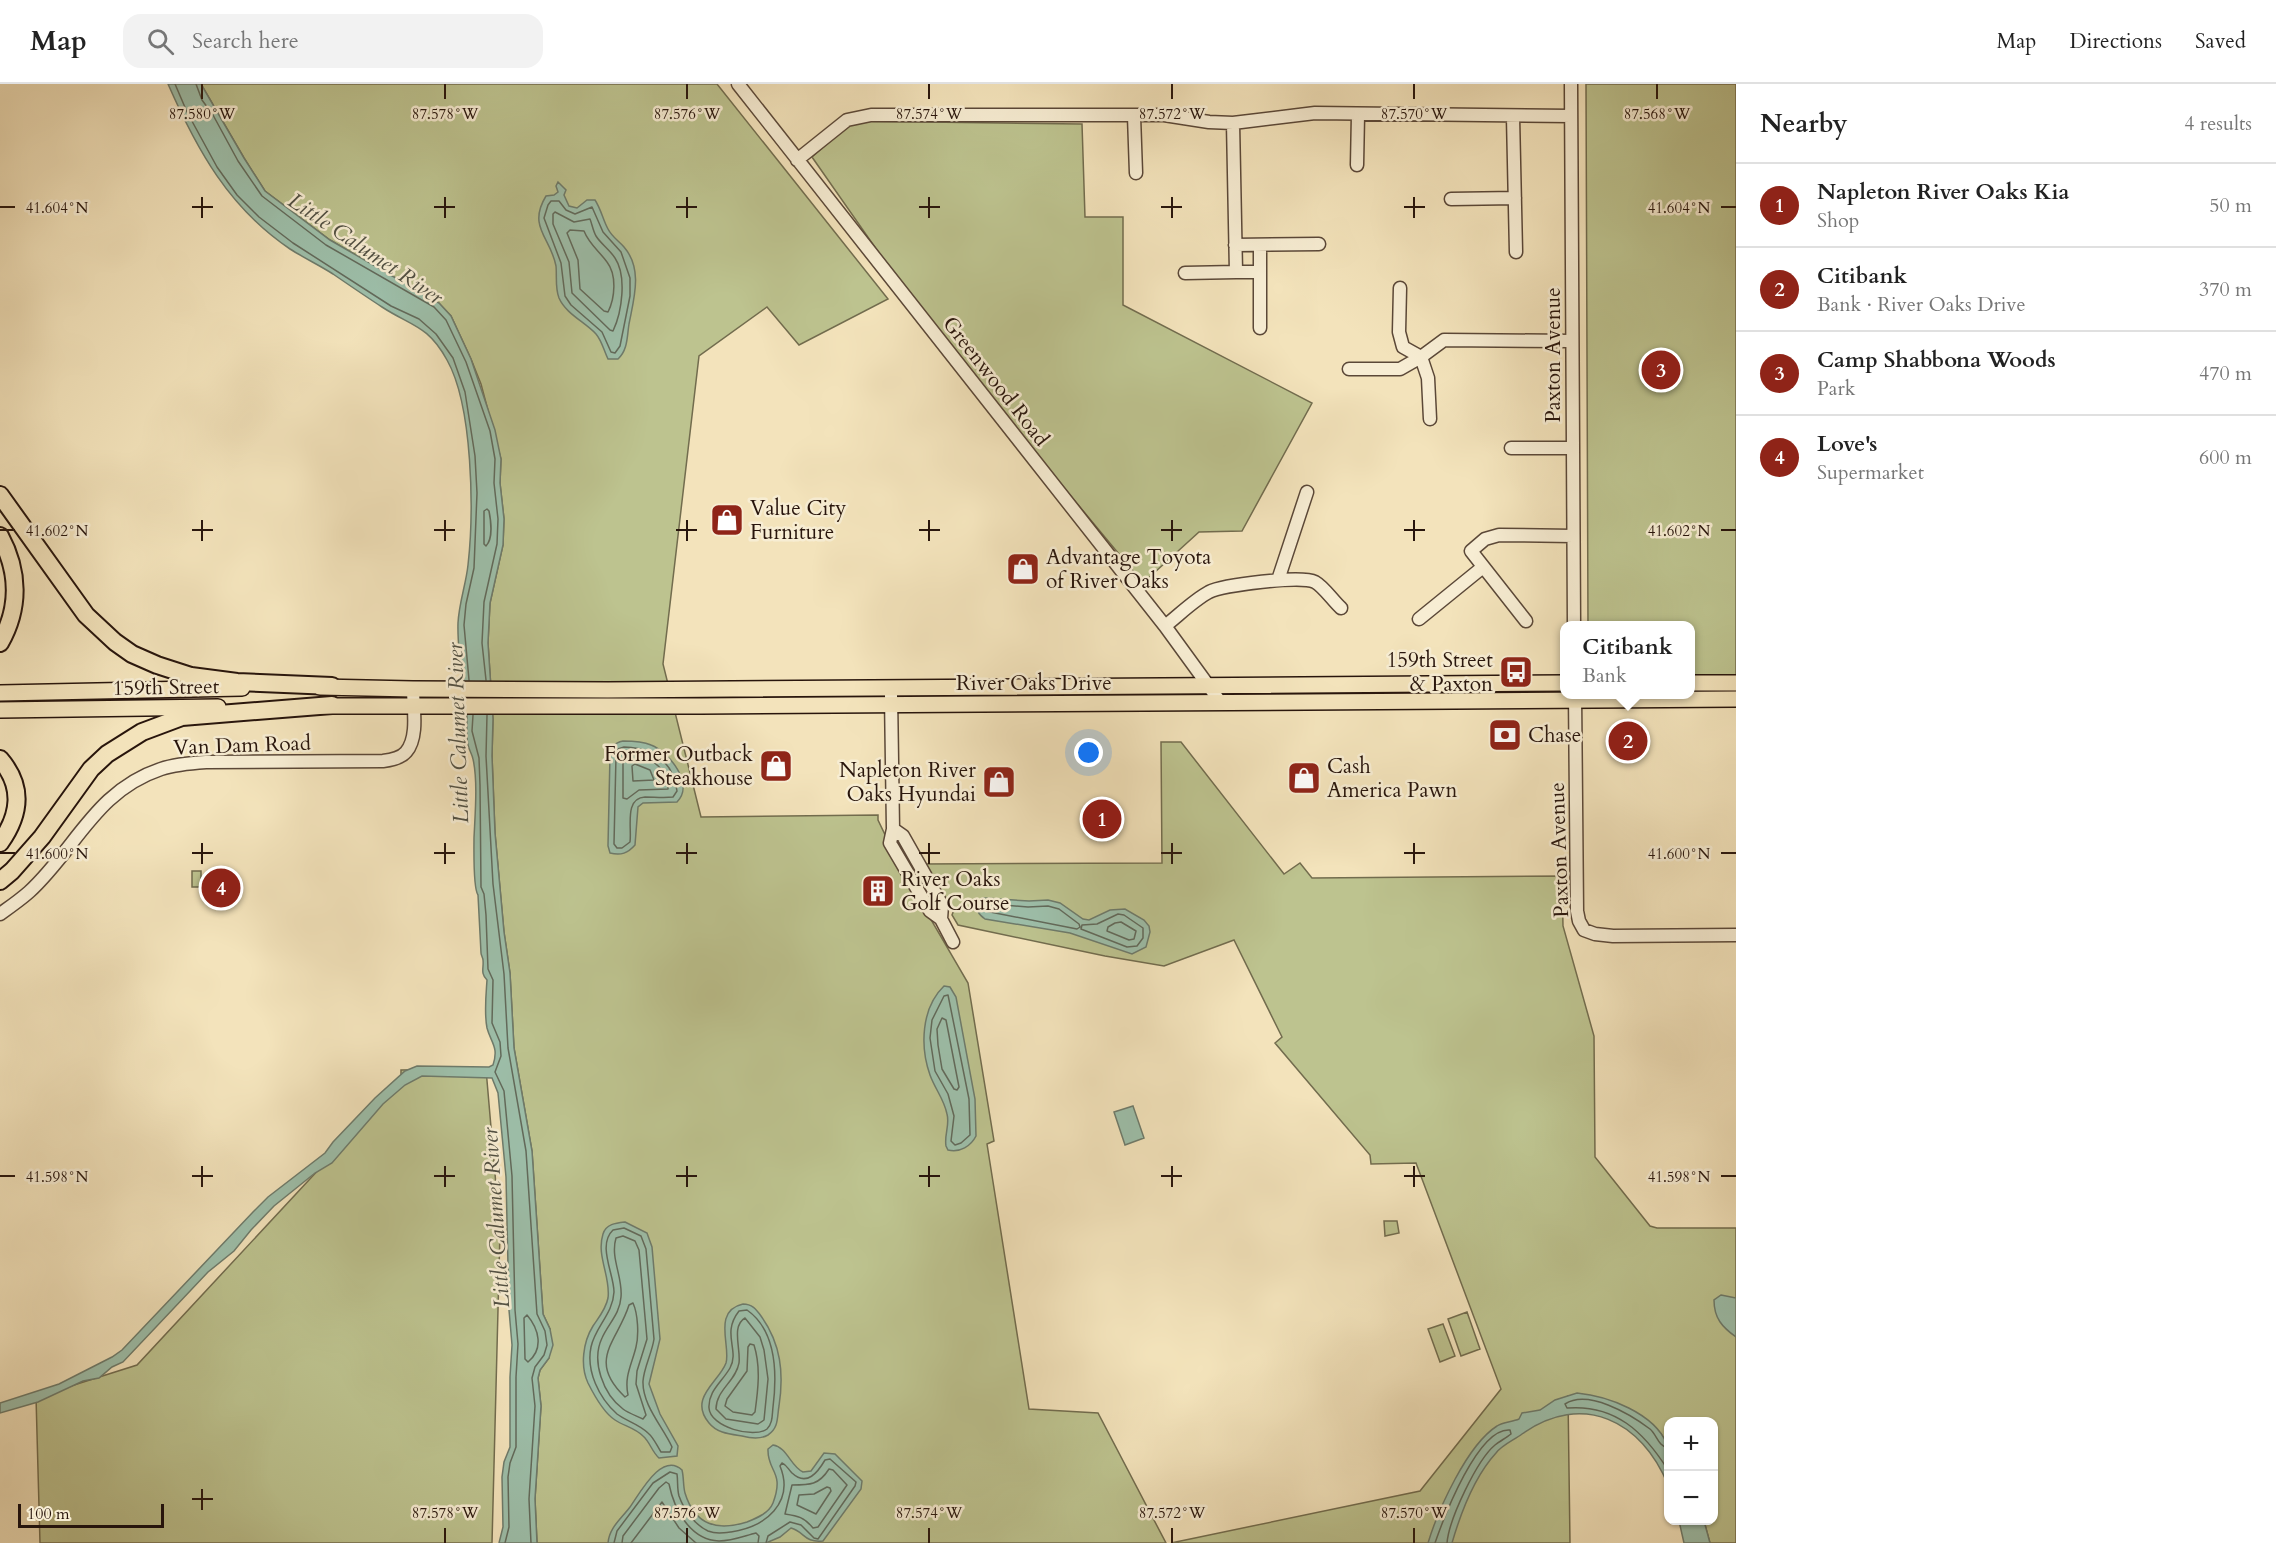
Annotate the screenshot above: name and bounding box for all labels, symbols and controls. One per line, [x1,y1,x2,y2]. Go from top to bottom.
search box [123,14,543,68]
text: Map [30,22,87,60]
icon: search [144,25,177,58]
text: Search here [192,26,299,56]
text: Map [1996,27,2036,56]
text: Directions [2069,27,2162,56]
text: Saved [2195,27,2246,56]
text: 87.580°W [169,104,236,124]
text: 87.578°W [412,104,479,124]
text: 87.576°W [654,104,721,124]
text: 87.574°W [896,104,963,124]
text: 87.572°W [1139,104,1206,124]
text: 87.570°W [1381,104,1448,124]
text: 87.568°W [1624,104,1691,124]
text: Nearby [1760,106,1848,141]
text: 4 results [2184,110,2252,137]
text: Napleton River Oaks Kia [1817,177,2069,207]
water label: Little Calumet River [282,186,450,312]
text: 1 [1774,192,1785,219]
text: 50 m [2209,192,2252,219]
text: 41.604°N [26,198,89,218]
text: 41.604°N [1648,198,1711,218]
text: Shop [1817,207,1859,234]
text: Citibank [1817,261,1907,291]
text: 2 [1774,276,1785,303]
text: 370 m [2199,276,2252,303]
street label: Paxton Avenue [1539,287,1568,423]
text: Bank · River Oaks Drive [1817,291,2026,318]
street label: Greenwood Road [936,310,1056,452]
text: Camp Shabbona Woods [1817,345,2056,375]
pin: 3 [1642,348,1680,392]
text: 3 [1774,360,1785,387]
text: 470 m [2199,360,2252,387]
text: Park [1817,375,1855,402]
text: Love's [1817,429,1877,459]
text: 4 [1774,444,1785,471]
text: 600 m [2199,444,2252,471]
text: Supermarket [1817,459,1924,486]
place label: Value City Furniture [750,494,846,547]
shop icon: Value City Furniture [709,502,745,538]
text: 41.602°N [26,521,89,541]
text: 41.602°N [1648,521,1711,541]
place label: Advantage Toyota of River Oaks [1046,543,1211,596]
shop icon: Advantage Toyota of River Oaks [1005,551,1041,587]
popup [1560,621,1695,699]
text: Citibank [1582,632,1673,662]
water label: Little Calumet River [440,641,476,824]
place label: 159th Street & Paxton [1386,646,1493,699]
bus stop icon: 159th Street & Paxton [1498,654,1534,690]
text: Bank [1582,662,1627,689]
street label: River Oaks Drive [956,669,1112,698]
street label: 159th Street [112,672,220,703]
bank icon: Chase [1487,717,1523,753]
pin: 2 [1608,718,1648,764]
place label: Chase [1528,721,1581,750]
street label: Van Dam Road [173,729,311,762]
your location [1074,738,1103,767]
place label: Former Outback Steakhouse [604,740,754,793]
shop icon: Former Outback Steakhouse [758,748,794,784]
place label: Cash America Pawn [1327,752,1457,805]
place label: Napleton River Oaks Hyundai [839,756,976,809]
shop icon: Cash America Pawn [1286,760,1322,796]
shop icon: Napleton River Oaks Hyundai [981,764,1017,800]
street label: Paxton Avenue [1543,782,1576,918]
pin: 1 [1082,796,1122,842]
text: 41.600°N [26,844,89,864]
text: 41.600°N [1648,844,1711,864]
place label: River Oaks Golf Course [901,865,1010,918]
pin: 4 [202,866,240,910]
building icon: River Oaks Golf Course [860,873,896,909]
water label: Little Calumet River [475,1126,517,1309]
text: 41.598°N [26,1167,89,1187]
text: 41.598°N [1648,1167,1711,1187]
map controls [1664,1417,1718,1525]
button: + [1664,1417,1718,1471]
button: − [1664,1471,1718,1525]
scale bar [18,1501,164,1528]
text: 100 m [27,1503,69,1525]
text: 87.578°W [412,1503,479,1523]
text: 87.576°W [654,1503,721,1523]
text: 87.574°W [896,1503,963,1523]
text: 87.572°W [1139,1503,1206,1523]
text: 87.570°W [1381,1503,1448,1523]

